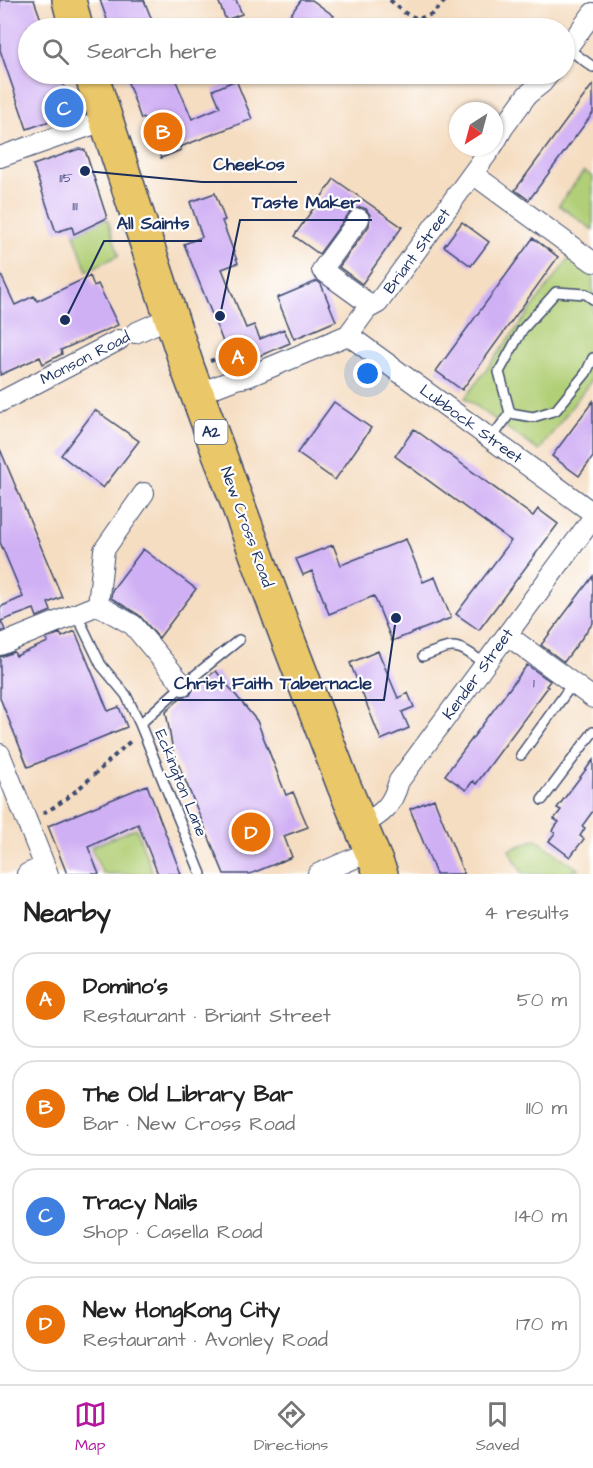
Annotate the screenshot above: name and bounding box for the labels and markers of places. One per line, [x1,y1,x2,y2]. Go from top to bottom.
pin: C [44,86,84,130]
pin: B [144,110,182,154]
callout: Cheekos [202,146,297,182]
callout: Taste Maker [240,184,372,220]
callout: All Saints [104,205,202,241]
pin: A [218,334,258,380]
callout: Christ Faith Tabernacle [162,664,384,700]
pin: D [232,810,270,854]

